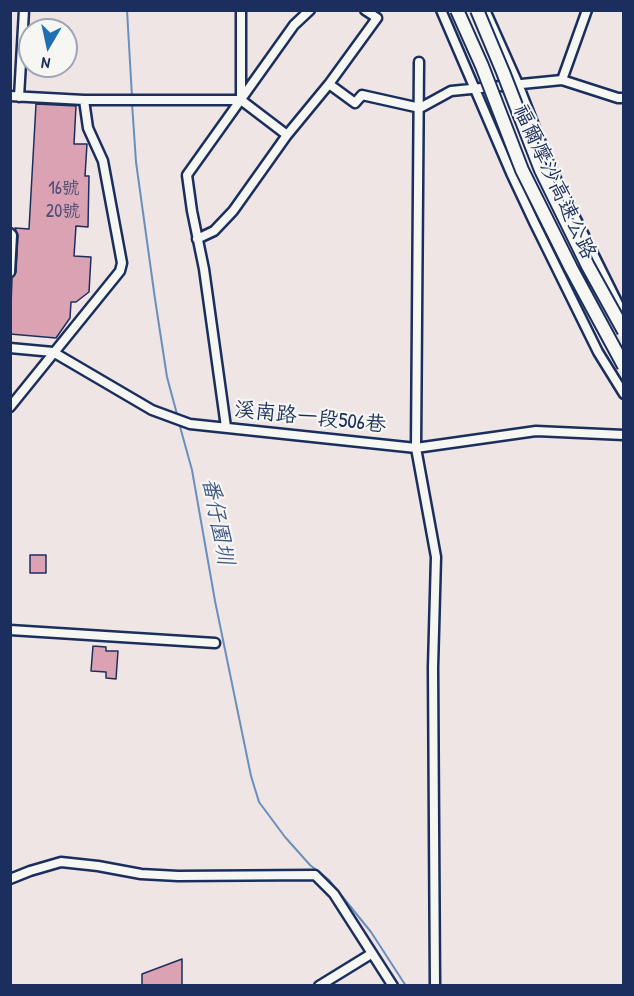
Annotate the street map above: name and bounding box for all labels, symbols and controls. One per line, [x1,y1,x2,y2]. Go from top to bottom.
north arrow [18,18,78,78]
text: N [40,52,51,75]
street label: 福爾摩沙高速公路 [507,101,601,263]
house number: 16號 [48,178,80,200]
house number: 20號 [46,201,80,223]
street label: 溪南路一段506巷 [233,397,387,439]
water label: 番仔園圳 [196,475,238,567]

